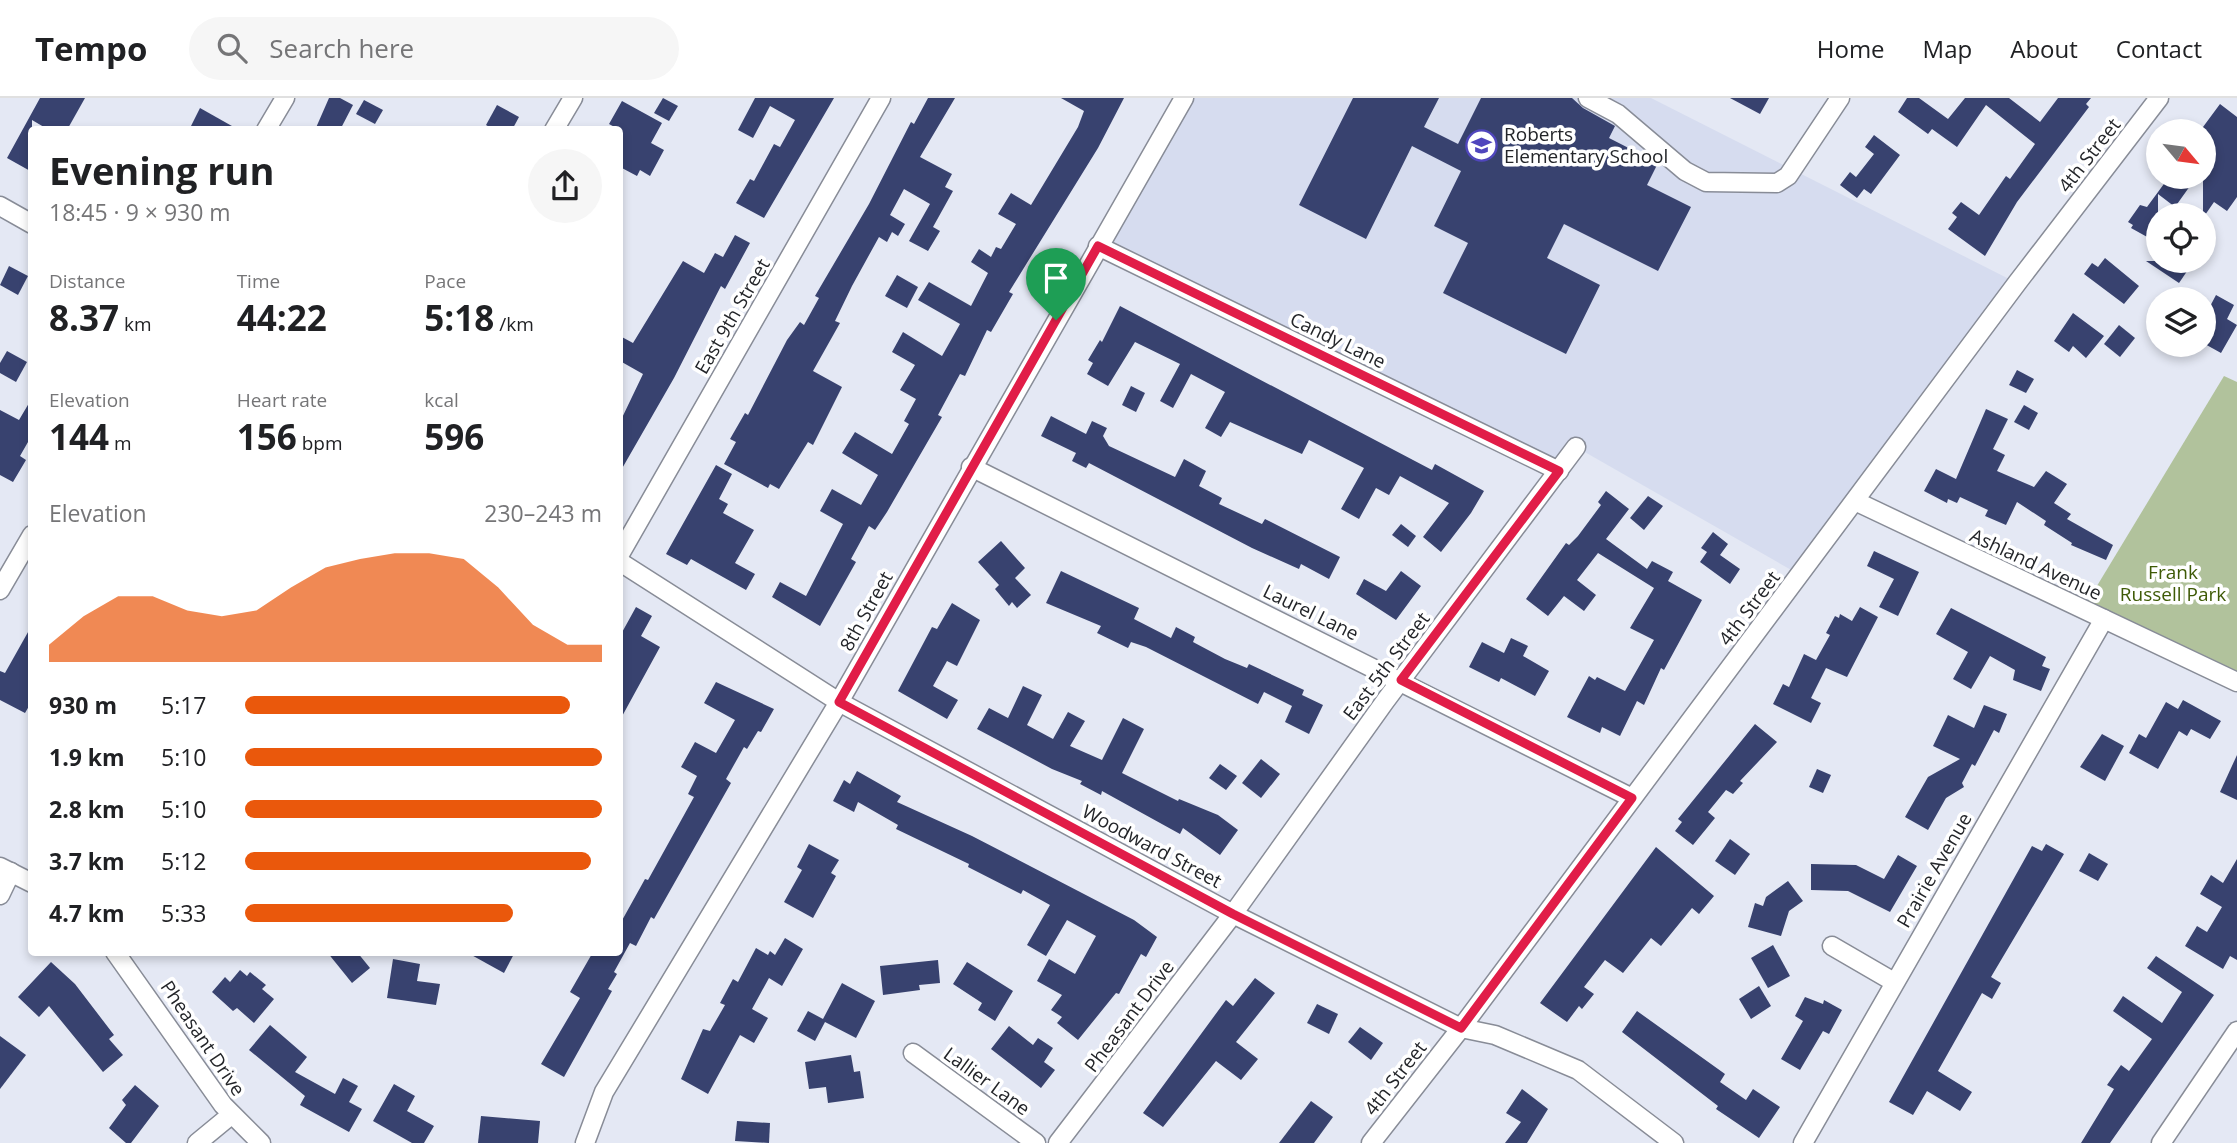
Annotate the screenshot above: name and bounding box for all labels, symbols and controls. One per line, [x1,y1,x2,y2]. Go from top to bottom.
search box [189,17,679,80]
text: Tempo [35,26,147,71]
icon: search [213,29,251,67]
text: Search here [269,30,414,66]
text: Home [1817,32,1885,65]
text: Map [1923,32,1972,65]
text: About [2010,32,2078,65]
text: Contact [2116,32,2202,65]
street label: 4th Street [2052,112,2126,197]
north arrow [2146,119,2216,189]
map controls [2146,119,2216,357]
place label: Roberts Elementary School [1504,121,1668,169]
school or university icon: Roberts Elementary School [1464,128,1498,162]
text: Evening run [49,144,274,196]
button: share [528,149,602,223]
text: 18:45 · 9 × 930 m [49,196,231,228]
button: locate [2146,203,2216,273]
pin [1026,248,1086,320]
street label: East 9th Street [688,253,776,378]
icon: arrive [1037,259,1075,297]
text: Distance [49,268,125,294]
text: Time [237,268,280,294]
text: Pace [424,268,466,294]
button: layers [2146,287,2216,357]
text: 8.37 [49,294,119,341]
text: 44:22 [237,294,327,341]
text: 5:18 [424,294,494,341]
street label: Candy Lane [1286,306,1390,374]
text: km [119,311,152,337]
text: /km [494,311,534,337]
text: Elevation [49,387,130,413]
text: Heart rate [237,387,327,413]
text: kcal [424,387,459,413]
text: 144 [49,413,109,460]
text: 156 [237,413,297,460]
text: 596 [424,413,484,460]
text: m [109,430,132,456]
text: bpm [297,430,342,456]
text: Elevation [49,497,147,529]
text: 230–243 m [484,497,602,529]
street label: Ashland Avenue [1966,522,2106,606]
park label: Frank Russell Park [2120,559,2226,607]
street label: 4th Street [1712,565,1786,651]
street label: 8th Street [833,566,899,655]
street label: Laurel Lane [1259,578,1363,646]
street label: East 5th Street [1337,606,1435,725]
text: 930 m [49,689,117,721]
text: 5:17 [161,689,207,721]
text: 1.9 km [49,741,125,773]
text: 5:10 [161,741,207,773]
text: 2.8 km [49,793,125,825]
text: 5:10 [161,793,207,825]
street label: Woodward Street [1078,798,1227,894]
street label: Prairie Avenue [1891,808,1977,932]
text: 3.7 km [49,845,125,877]
text: 5:12 [161,845,207,877]
text: 4.7 km [49,897,125,929]
text: 5:33 [161,897,207,929]
street label: Pheasant Drive [1078,955,1180,1077]
street label: Pheasant Drive [155,975,251,1101]
street label: 4th Street [1358,1035,1432,1120]
street label: Lallier Lane [938,1041,1036,1121]

